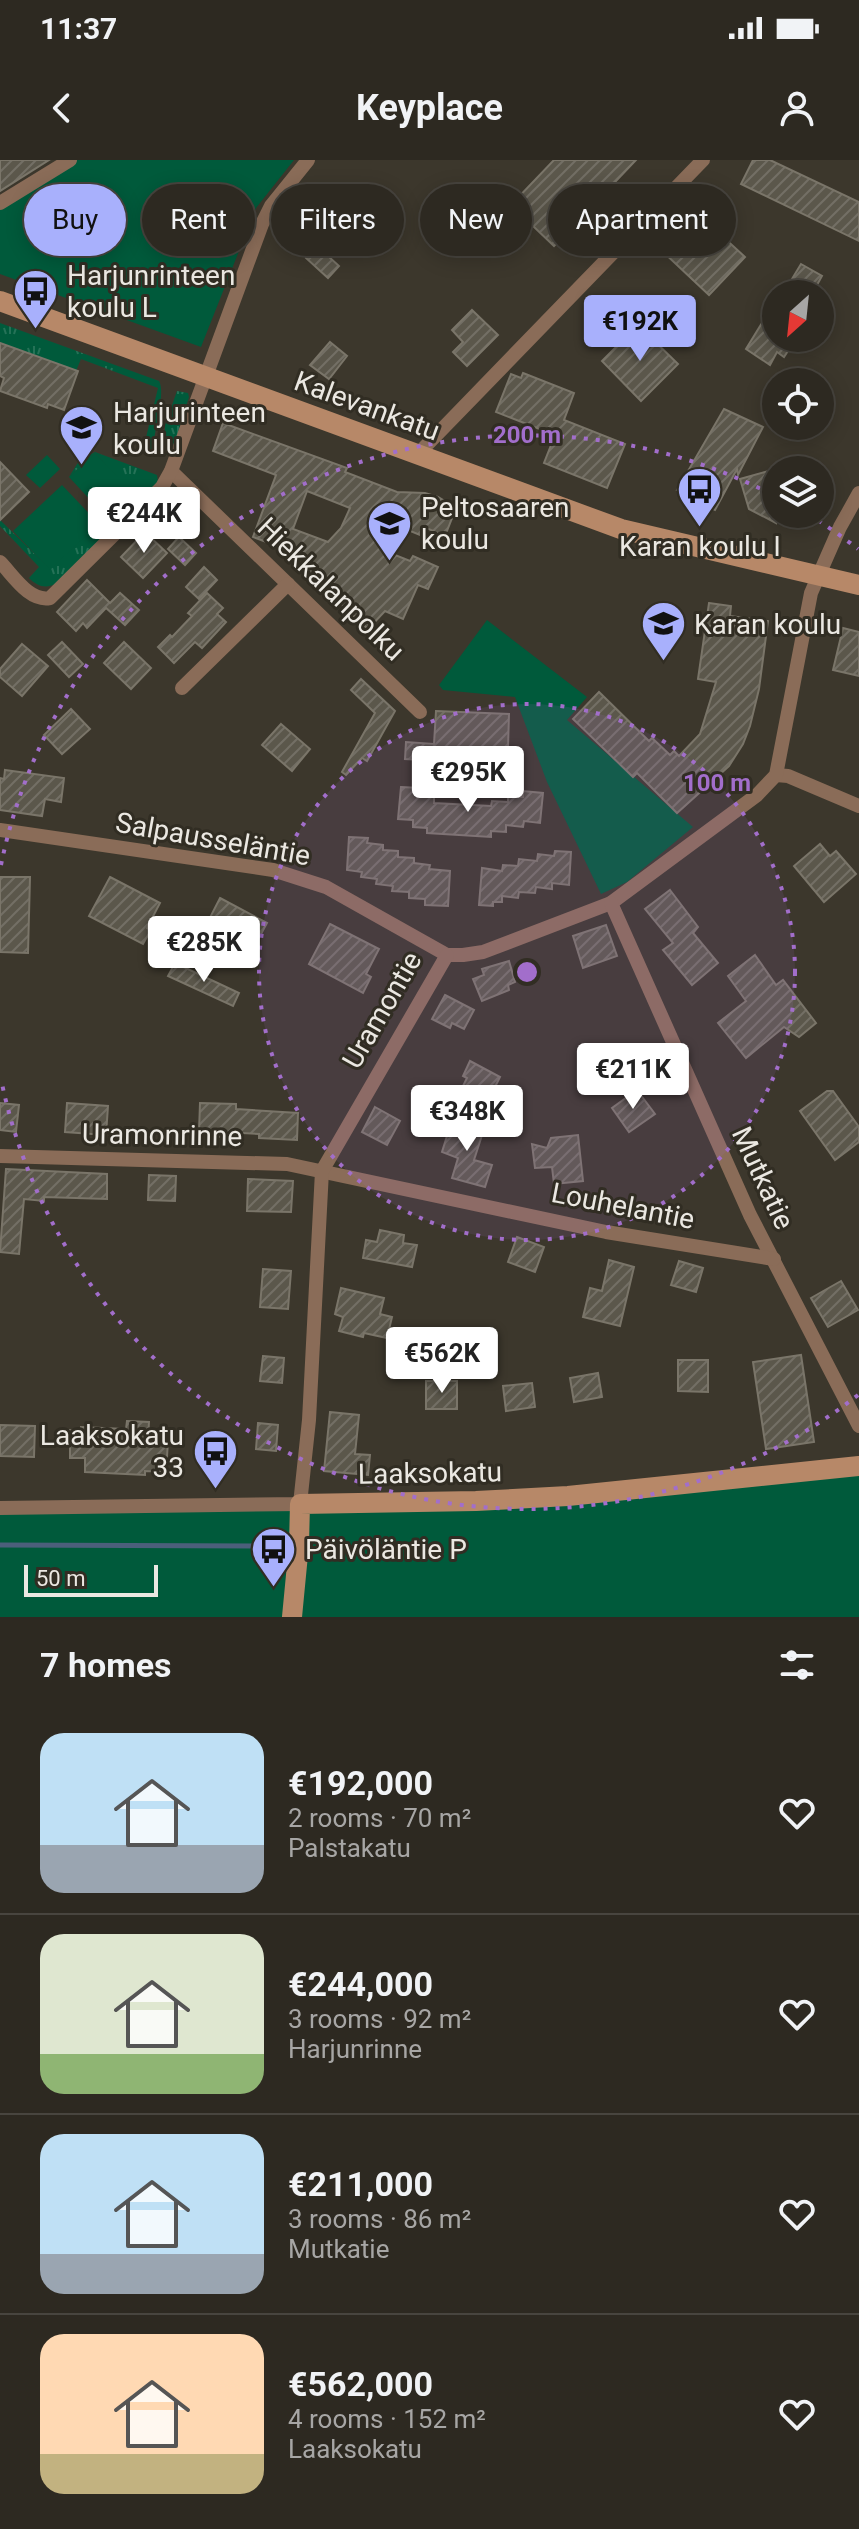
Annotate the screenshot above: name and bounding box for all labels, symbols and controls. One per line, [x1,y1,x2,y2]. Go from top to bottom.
text: 11:37 [40,11,117,46]
icon: back [40,86,84,130]
icon: person [775,86,819,130]
text: Keyplace [356,87,503,129]
chip: Buy [24,184,126,256]
chip: Rent [142,184,255,256]
chip: Filters [271,184,404,256]
chip: New [420,184,532,256]
chip: Apartment [548,184,736,256]
place label: Harjunrinteen koulu L [67,259,235,324]
bus stop icon: Harjunrinteen koulu L [12,267,60,330]
north arrow [762,280,834,352]
map controls [762,280,834,528]
pin: €192K [584,295,696,363]
text: €192K [602,306,678,336]
street label: Kalevankatu [290,364,444,448]
button: locate [762,368,834,440]
place label: Harjurinteen koulu [113,396,266,461]
school or university icon: Harjurinteen koulu [58,404,106,467]
text: 200 m [493,421,561,449]
button: layers [762,456,834,528]
bus stop icon: Karan koulu I [676,465,724,528]
pin: €244K [88,487,200,555]
place label: Peltosaaren koulu [421,491,569,556]
text: €244K [106,498,182,528]
school or university icon: Peltosaaren koulu [366,499,414,562]
street label: Hiekkalanpolku [251,511,411,667]
place label: Karan koulu I [619,530,781,563]
school or university icon: Karan koulu [639,600,687,663]
place label: Karan koulu [694,608,841,641]
pin: €295K [412,746,524,814]
text: €295K [430,757,506,787]
text: 100 m [683,769,751,797]
street label: Salpausseläntie [113,806,313,872]
pin: €285K [148,916,260,984]
text: €285K [166,927,242,957]
street label: Uramontie [335,946,429,1074]
centre of rings [513,958,541,986]
pin: €211K [577,1043,689,1111]
text: €211K [595,1054,671,1084]
pin: €348K [411,1085,523,1153]
text: €348K [429,1096,505,1126]
street label: Uramonrinne [82,1117,242,1153]
street label: Mutkatie [725,1122,801,1234]
street label: Louhelantie [549,1176,697,1236]
pin: €562K [386,1327,498,1395]
text: €562K [404,1338,480,1368]
place label: Laaksokatu 33 [40,1419,184,1484]
bus stop icon: Laaksokatu 33 [191,1427,239,1490]
street label: Laaksokatu [358,1455,502,1491]
bus stop icon: Päivöläntie P [250,1525,298,1588]
place label: Päivöläntie P [305,1533,467,1566]
scale bar [24,1561,158,1597]
text: 50 m [36,1566,85,1591]
icon: filters [775,1643,819,1687]
text: 7 homes [40,1645,171,1685]
text: €192,000 [288,1763,433,1803]
icon: home [104,1765,200,1861]
icon: heart [775,1791,819,1835]
text: 2 rooms · 70 m² [288,1803,471,1833]
text: Palstakatu [288,1833,411,1863]
text: €244,000 [288,1964,433,2004]
icon: home [104,1966,200,2062]
icon: heart [775,1992,819,2036]
text: 3 rooms · 92 m² [288,2004,471,2034]
text: Harjunrinne [288,2034,422,2064]
text: €211,000 [288,2164,433,2204]
icon: home [104,2166,200,2262]
icon: heart [775,2192,819,2236]
text: 3 rooms · 86 m² [288,2204,471,2234]
text: Mutkatie [288,2234,389,2264]
text: €562,000 [288,2364,433,2404]
icon: home [104,2366,200,2462]
icon: heart [775,2392,819,2436]
text: 4 rooms · 152 m² [288,2404,486,2434]
text: Laaksokatu [288,2434,422,2464]

